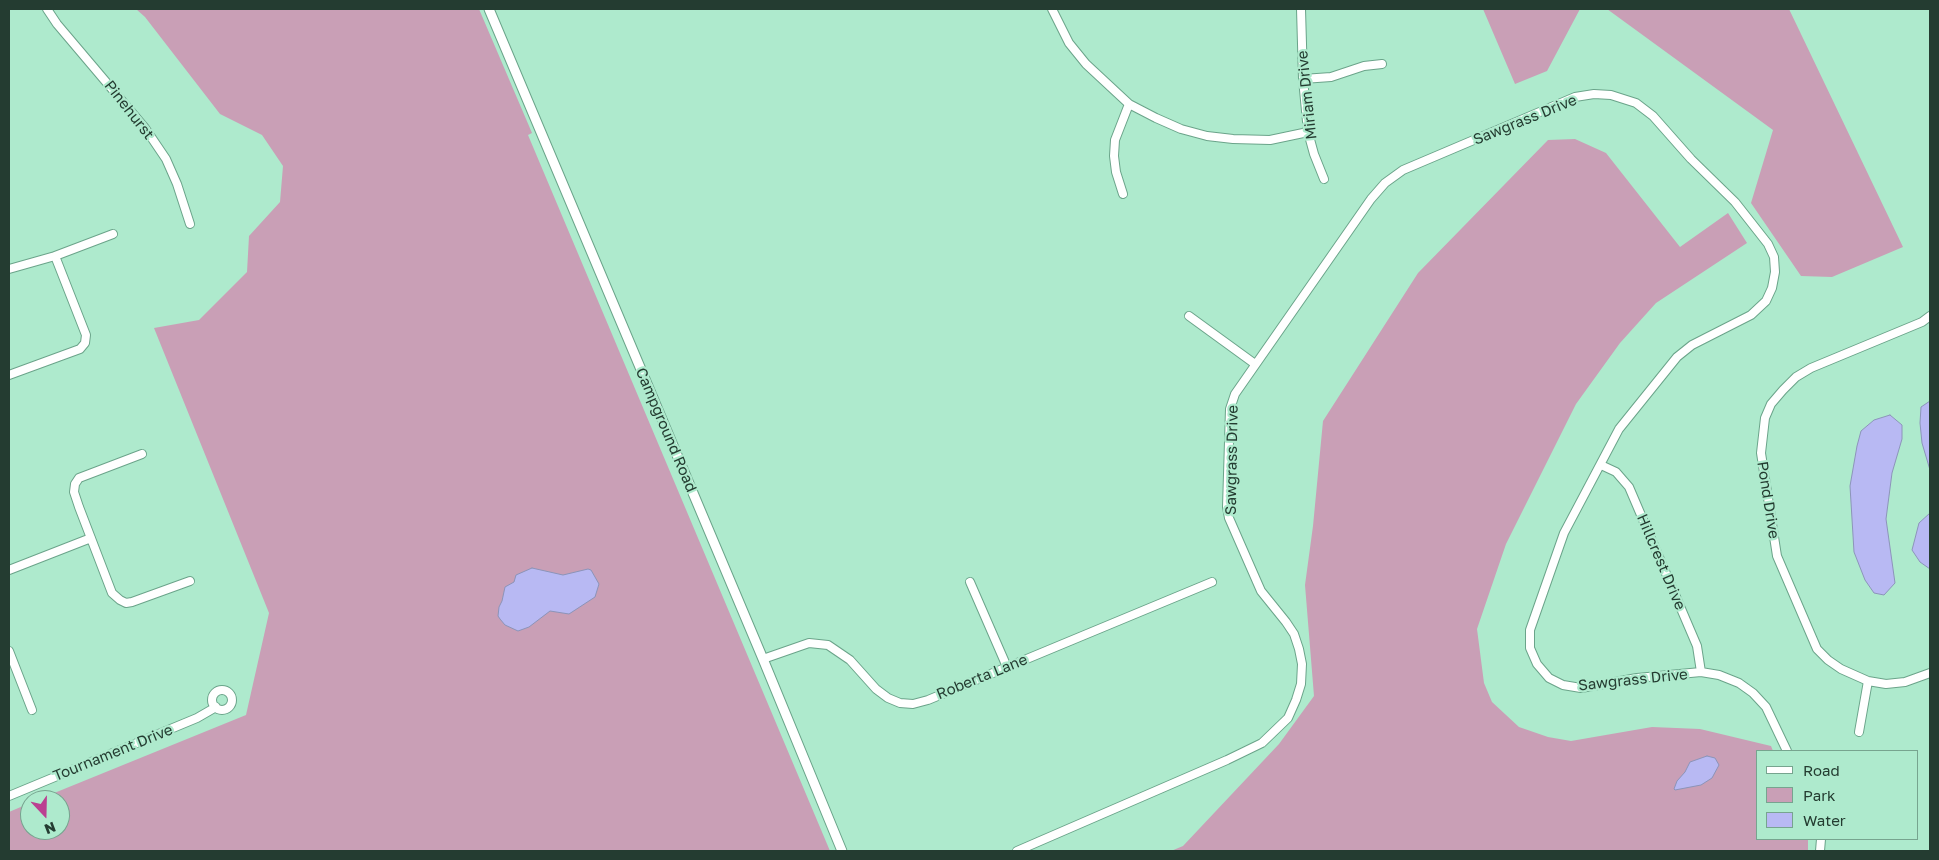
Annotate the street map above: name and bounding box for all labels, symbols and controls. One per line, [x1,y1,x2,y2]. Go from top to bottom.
street label: Miriam Drive [1293,50,1321,140]
street label: Pinehurst [100,77,158,143]
street label: Sawgrass Drive [1471,91,1579,149]
street label: Campground Road [632,365,700,495]
street label: Sawgrass Drive [1222,405,1242,515]
street label: Pond Drive [1753,460,1783,540]
street label: Hillcrest Drive [1633,511,1689,613]
street label: Roberta Lane [934,651,1030,703]
street label: Sawgrass Drive [1577,665,1689,695]
street label: Tournament Drive [50,721,176,785]
legend [1756,750,1919,840]
text: Road [1803,761,1840,779]
text: Park [1803,786,1835,804]
north arrow [20,790,70,840]
text: Water [1803,811,1846,829]
text: N [42,819,58,838]

